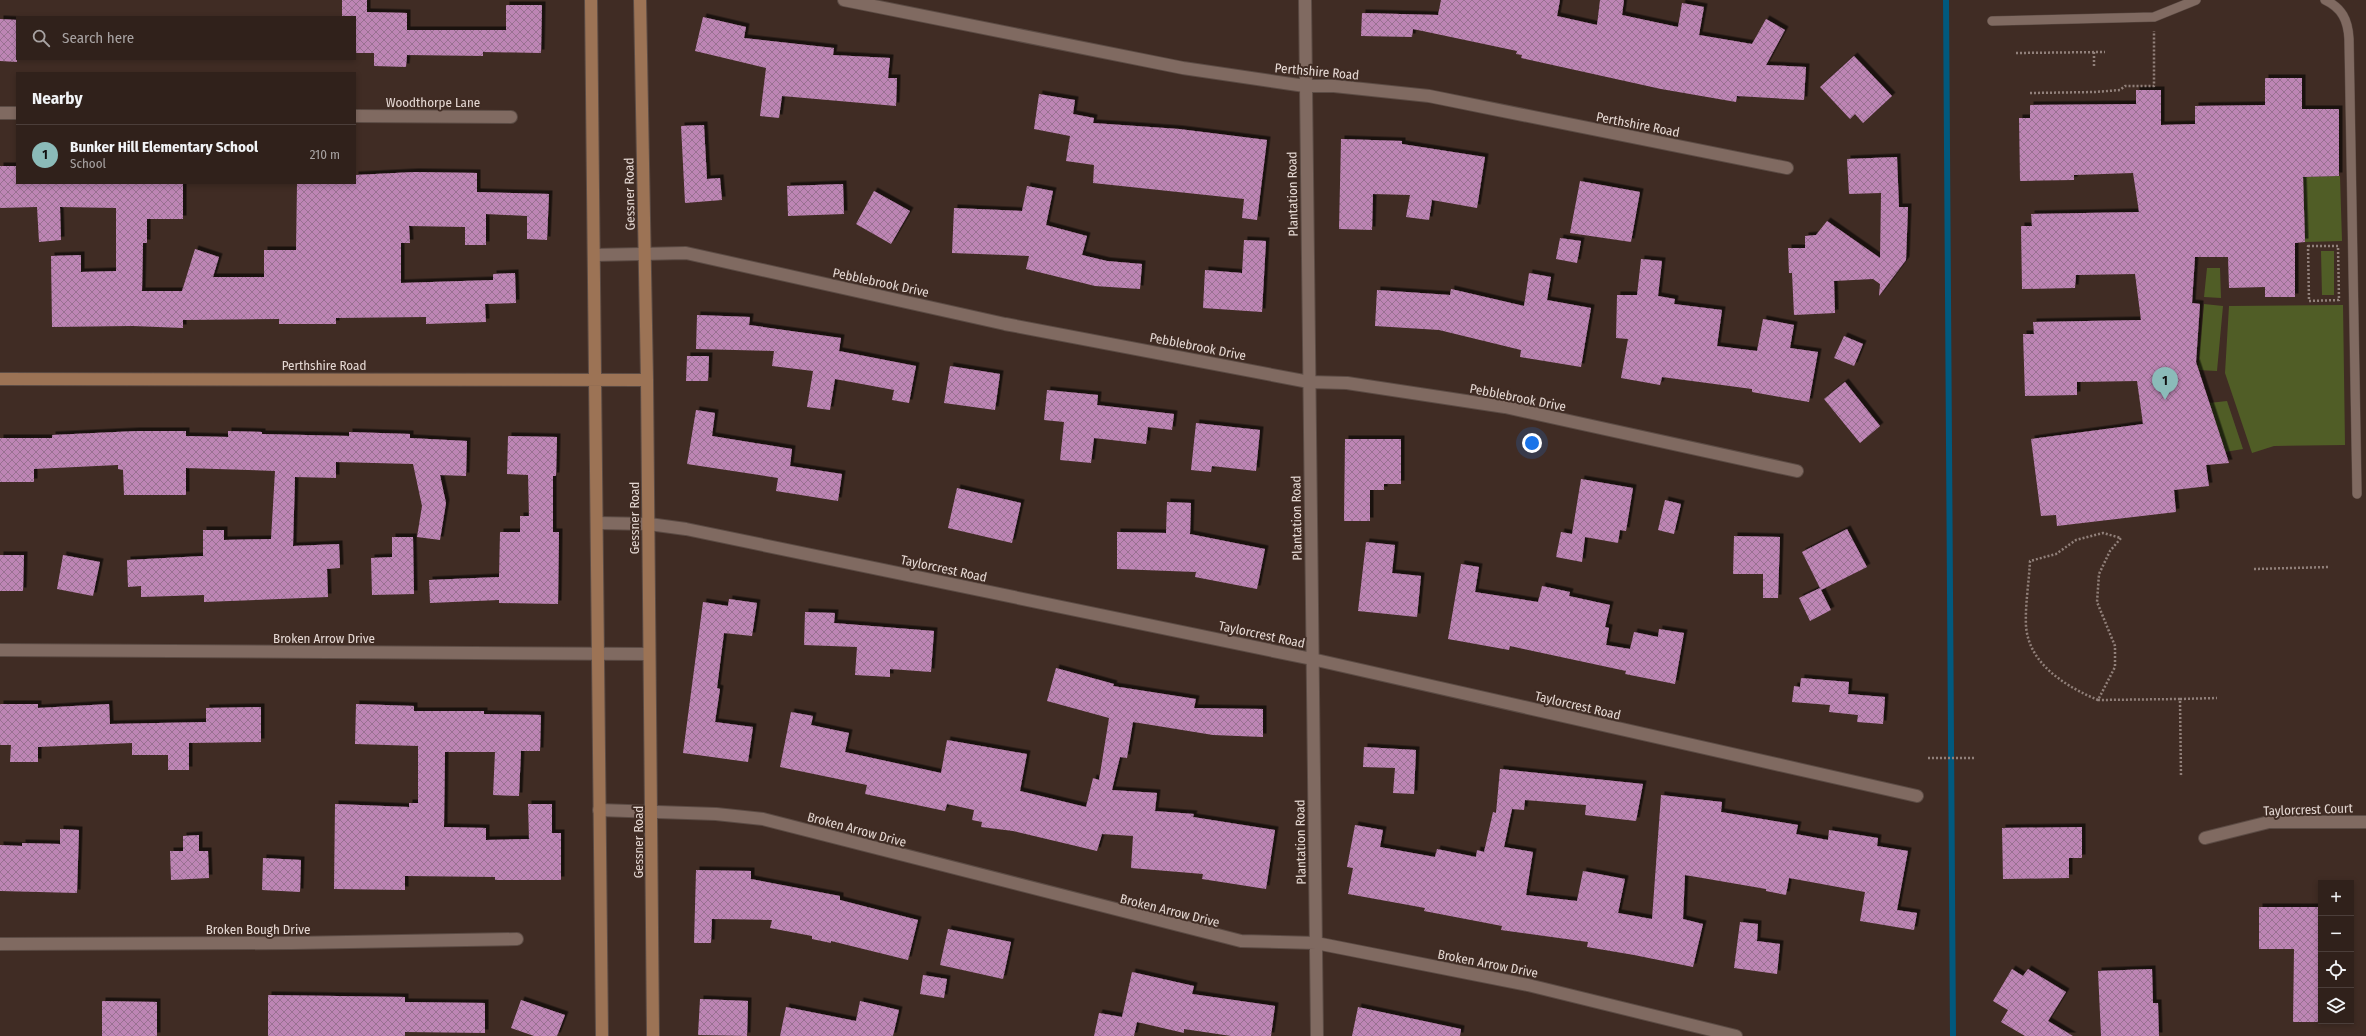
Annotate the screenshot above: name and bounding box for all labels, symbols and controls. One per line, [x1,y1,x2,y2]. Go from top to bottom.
search box [16,16,356,60]
icon: search [30,27,52,49]
text: Search here [62,29,134,47]
street label: Perthshire Road [1274,60,1360,83]
text: Nearby [32,88,83,109]
street label: Woodthorpe Lane [386,95,480,110]
street label: Perthshire Road [1595,109,1681,140]
text: Bunker Hill Elementary School [70,138,258,156]
text: 1 [42,147,48,162]
text: 210 m [310,147,340,162]
street label: Plantation Road [1284,151,1301,237]
text: School [70,156,106,171]
street label: Gessner Road [621,158,638,230]
street label: Pebblebrook Drive [831,265,930,300]
street label: Pebblebrook Drive [1148,330,1247,363]
street label: Perthshire Road [282,358,366,373]
pin: 1 [2152,367,2178,400]
street label: Pebblebrook Drive [1468,381,1567,414]
your location [1522,433,1542,453]
street label: Plantation Road [1288,475,1305,561]
street label: Gessner Road [627,482,642,554]
street label: Taylorcrest Road [899,552,988,585]
street label: Taylorcrest Road [1217,618,1306,651]
street label: Broken Arrow Drive [273,631,375,646]
street label: Taylorcrest Road [1533,688,1622,723]
street label: Plantation Road [1292,799,1309,885]
street label: Taylorcrest Court [2263,800,2354,819]
street label: Gessner Road [631,806,646,878]
street label: Broken Arrow Drive [806,809,908,850]
map controls [2318,880,2354,1024]
button: + [2318,880,2354,916]
street label: Broken Arrow Drive [1119,891,1221,930]
button: − [2318,916,2354,952]
street label: Broken Bough Drive [206,922,310,937]
street label: Broken Arrow Drive [1436,946,1539,981]
button: locate [2318,952,2354,988]
button: layers [2318,988,2354,1024]

